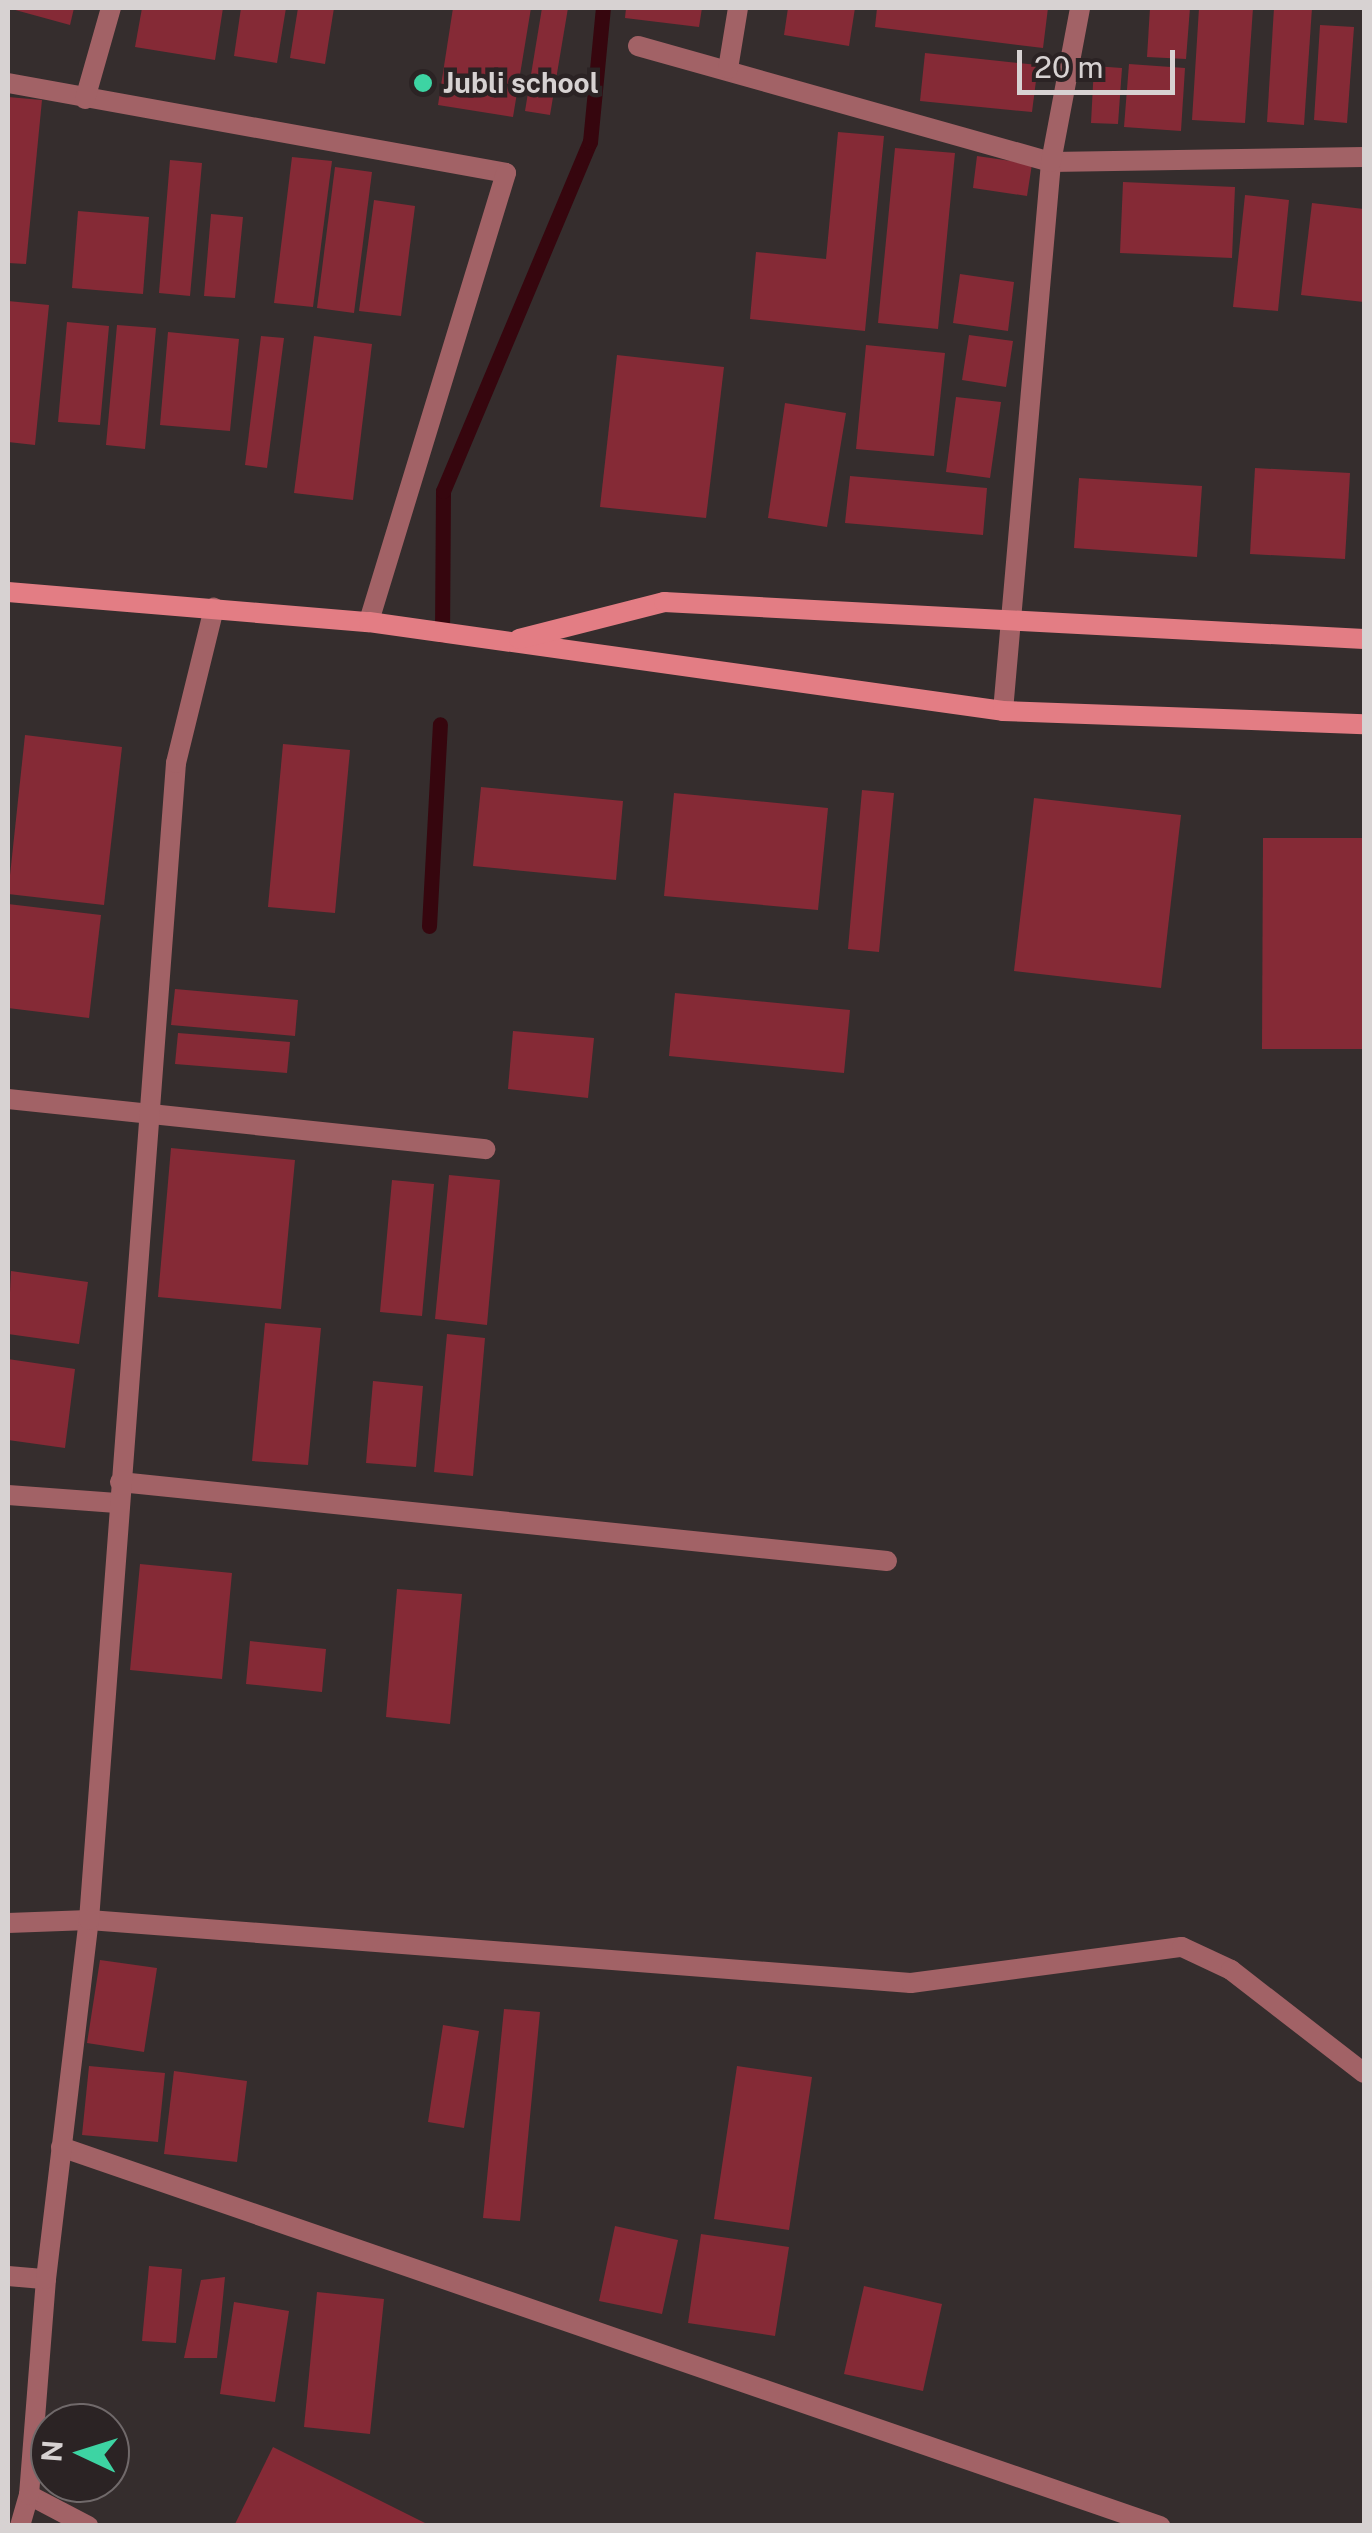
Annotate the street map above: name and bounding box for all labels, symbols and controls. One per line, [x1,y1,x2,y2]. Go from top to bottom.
scale bar [1022,30,1180,92]
text: 20 m [1034,49,1103,85]
place label: Jubli school [443,66,599,100]
marker: Jubli school [412,72,434,94]
north arrow [30,2403,130,2503]
text: N [34,2439,69,2463]

